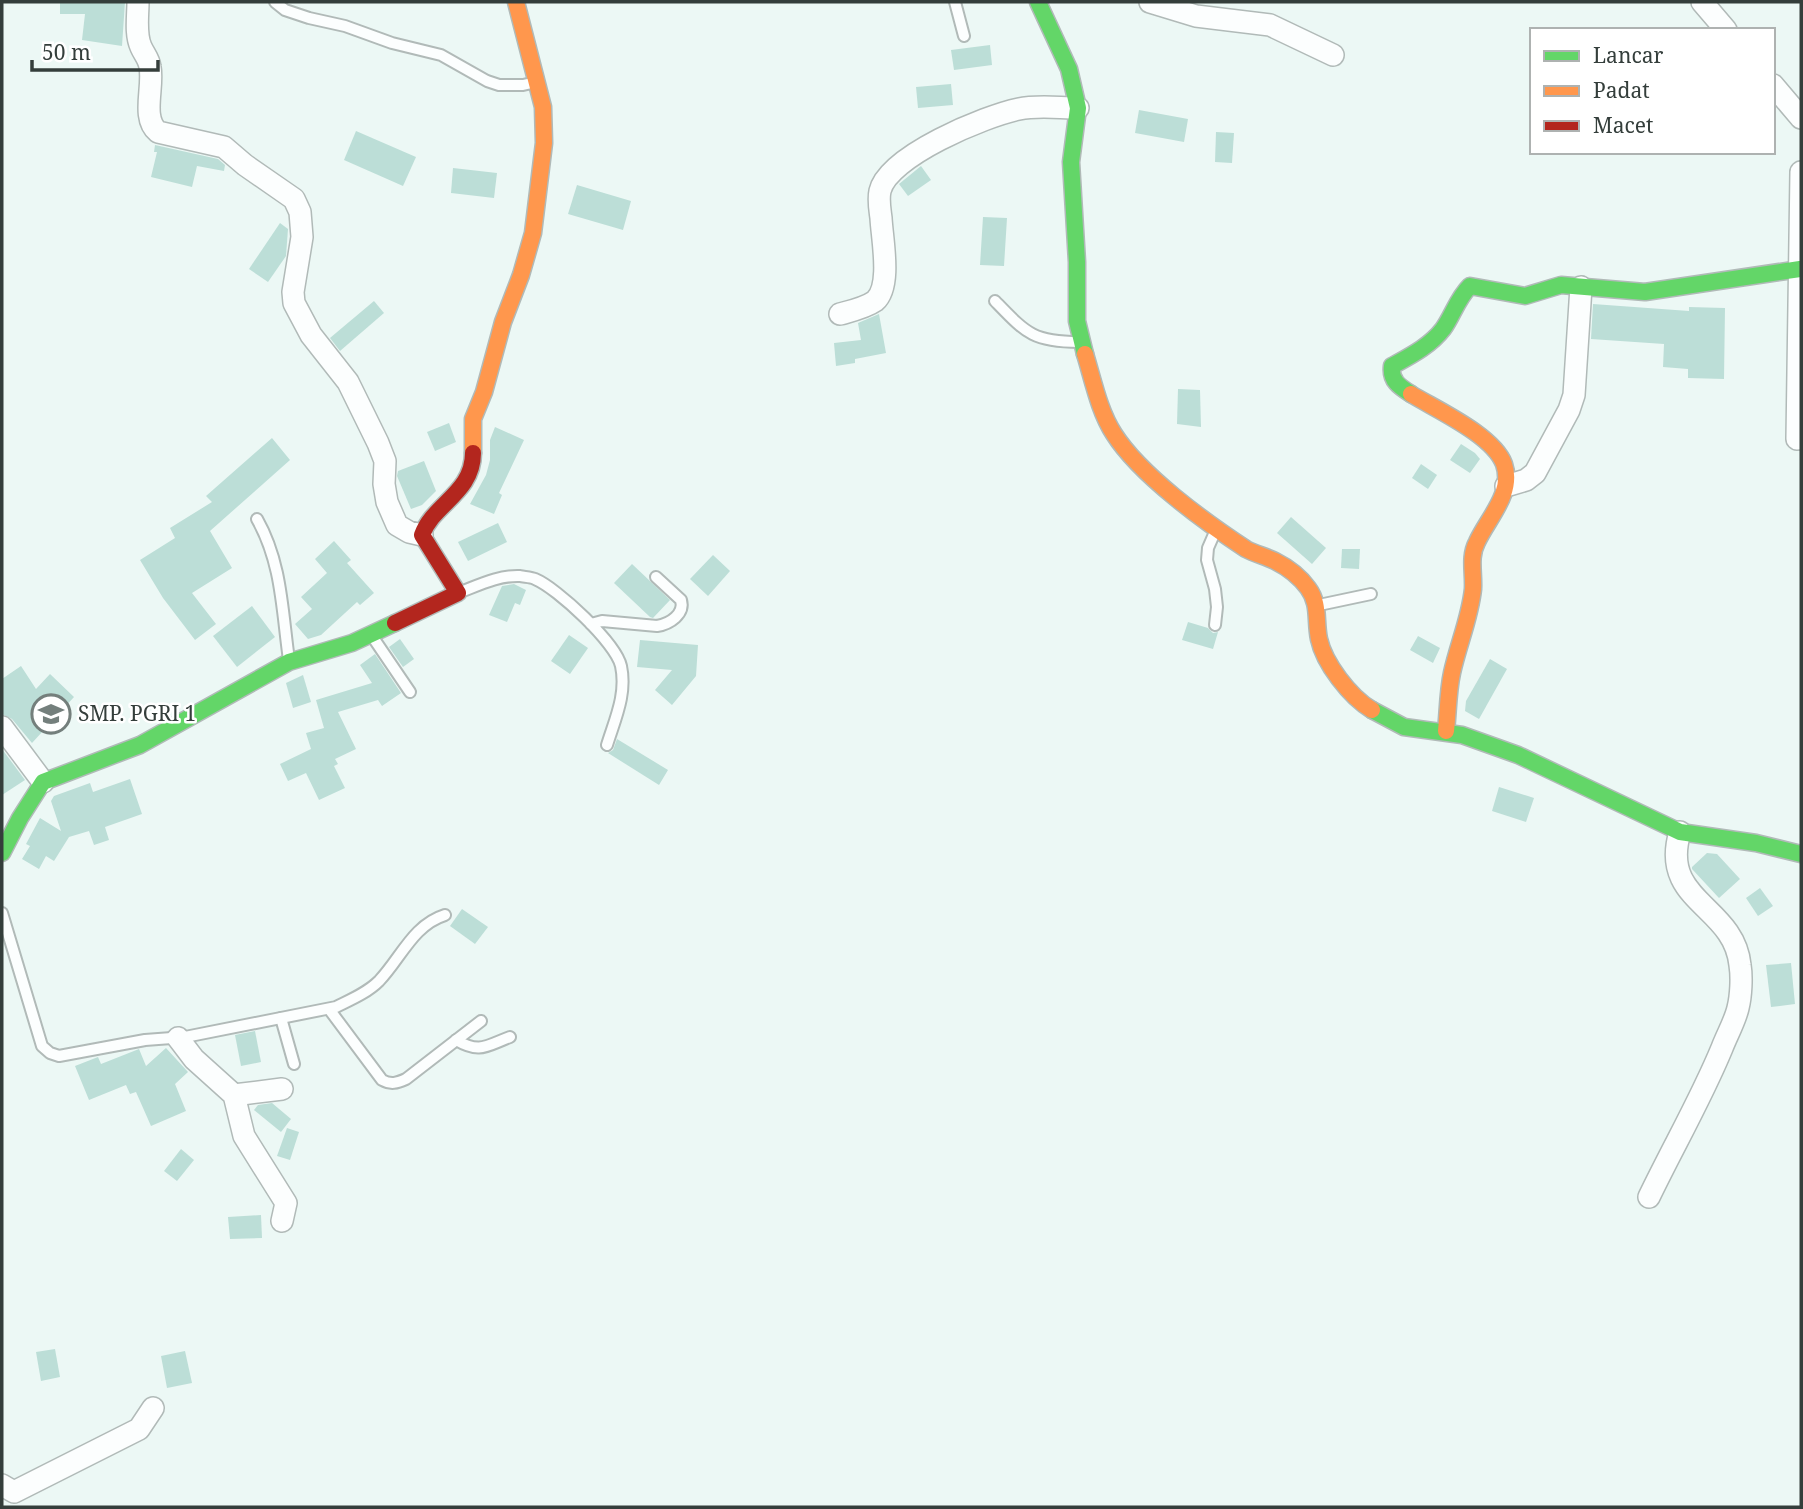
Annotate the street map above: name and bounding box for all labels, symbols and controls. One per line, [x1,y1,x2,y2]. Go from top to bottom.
scale bar [32,28,158,72]
legend [1530,28,1775,154]
text: 50 m [42,38,91,66]
text: Lancar [1593,41,1664,69]
text: Padat [1593,76,1650,104]
text: Macet [1593,111,1653,139]
school or university icon: SMP. PGRI 1 [30,693,72,735]
place label: SMP. PGRI 1 [78,699,196,727]

